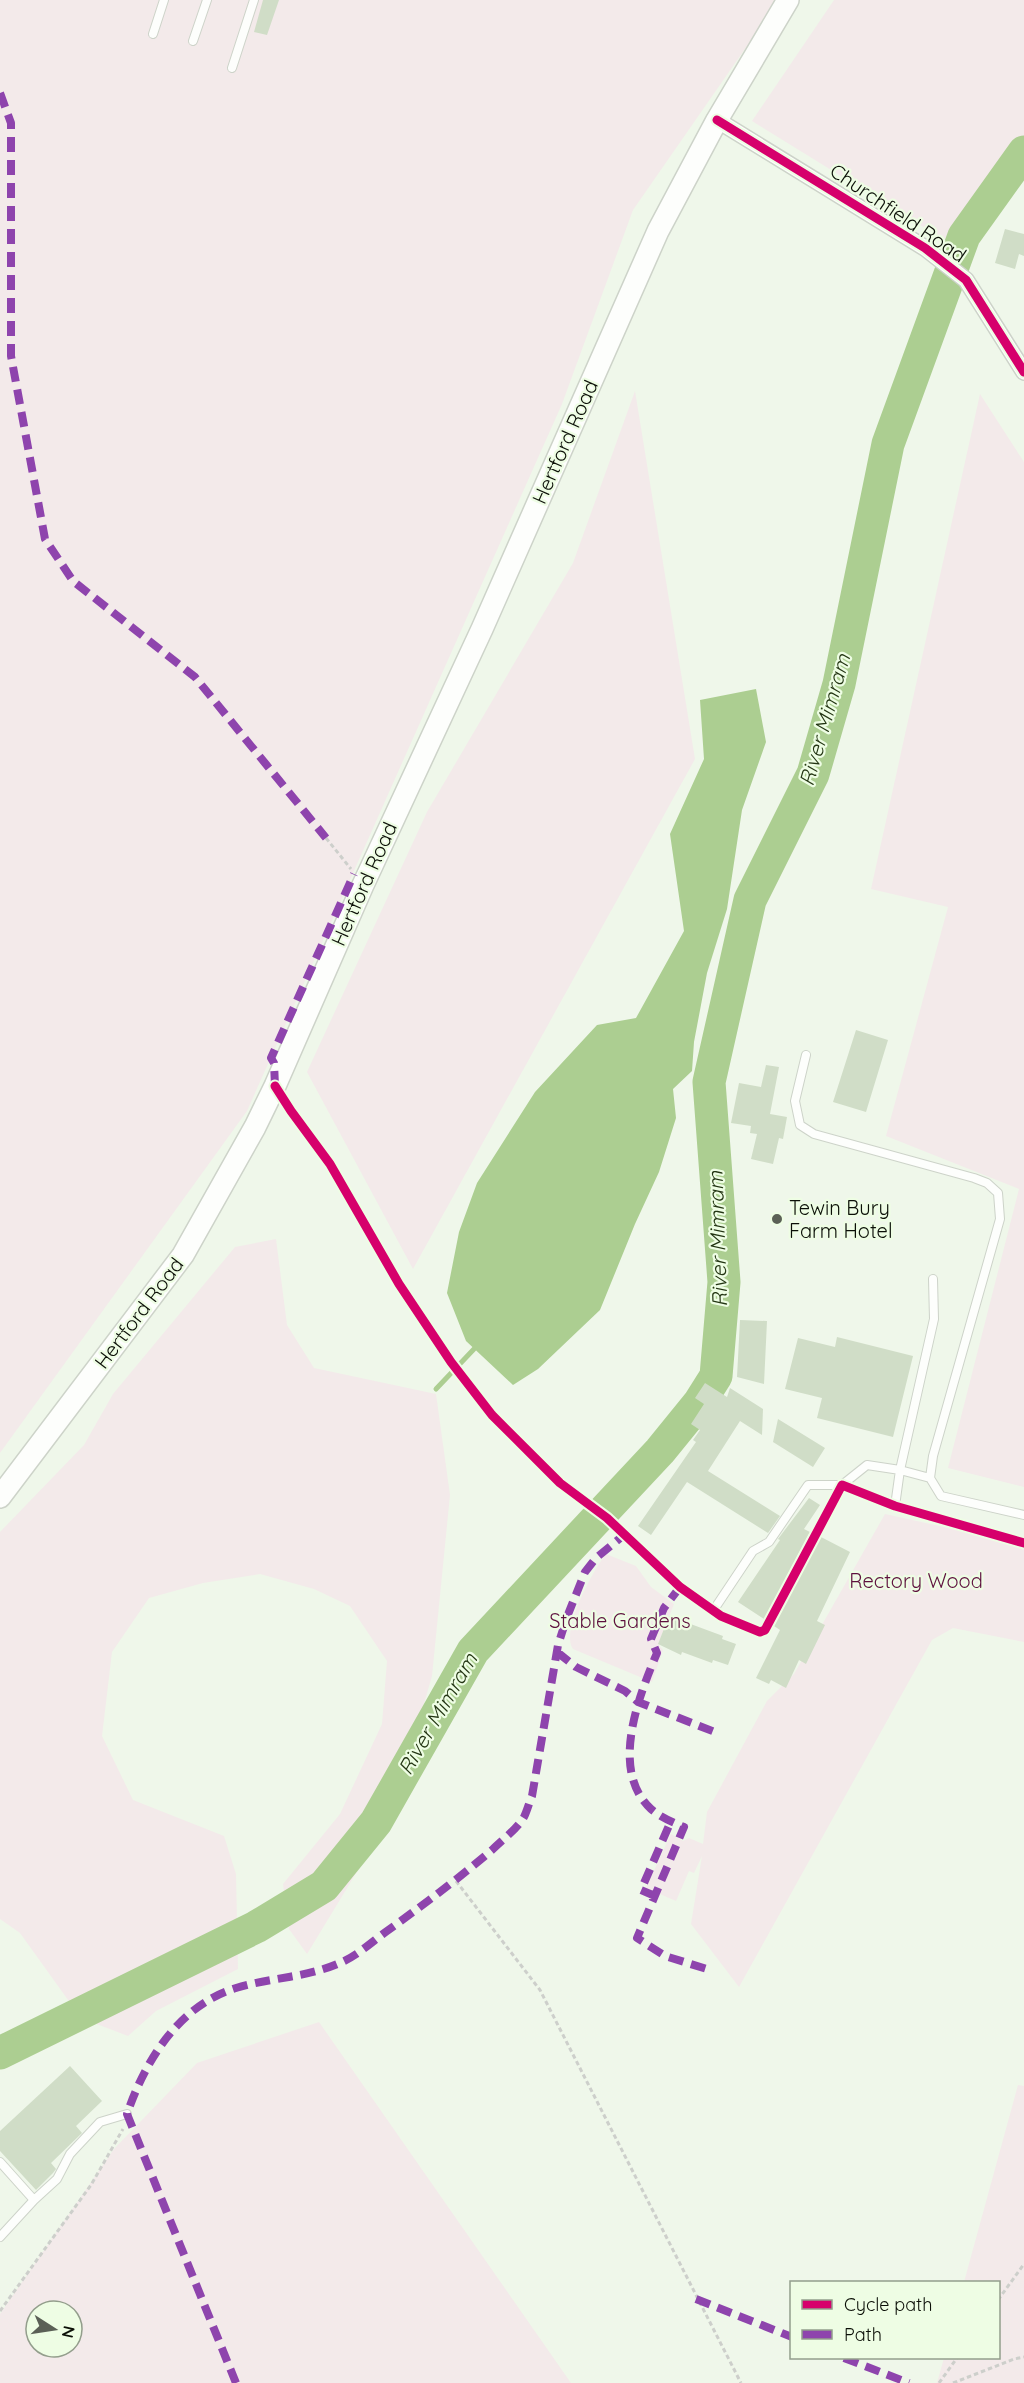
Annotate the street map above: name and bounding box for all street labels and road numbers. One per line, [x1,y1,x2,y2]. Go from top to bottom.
street label: Churchfield Road [825,158,971,267]
street label: Hertford Road [526,376,603,507]
street label: Hertford Road [325,818,402,949]
street label: Hertford Road [89,1252,189,1373]

